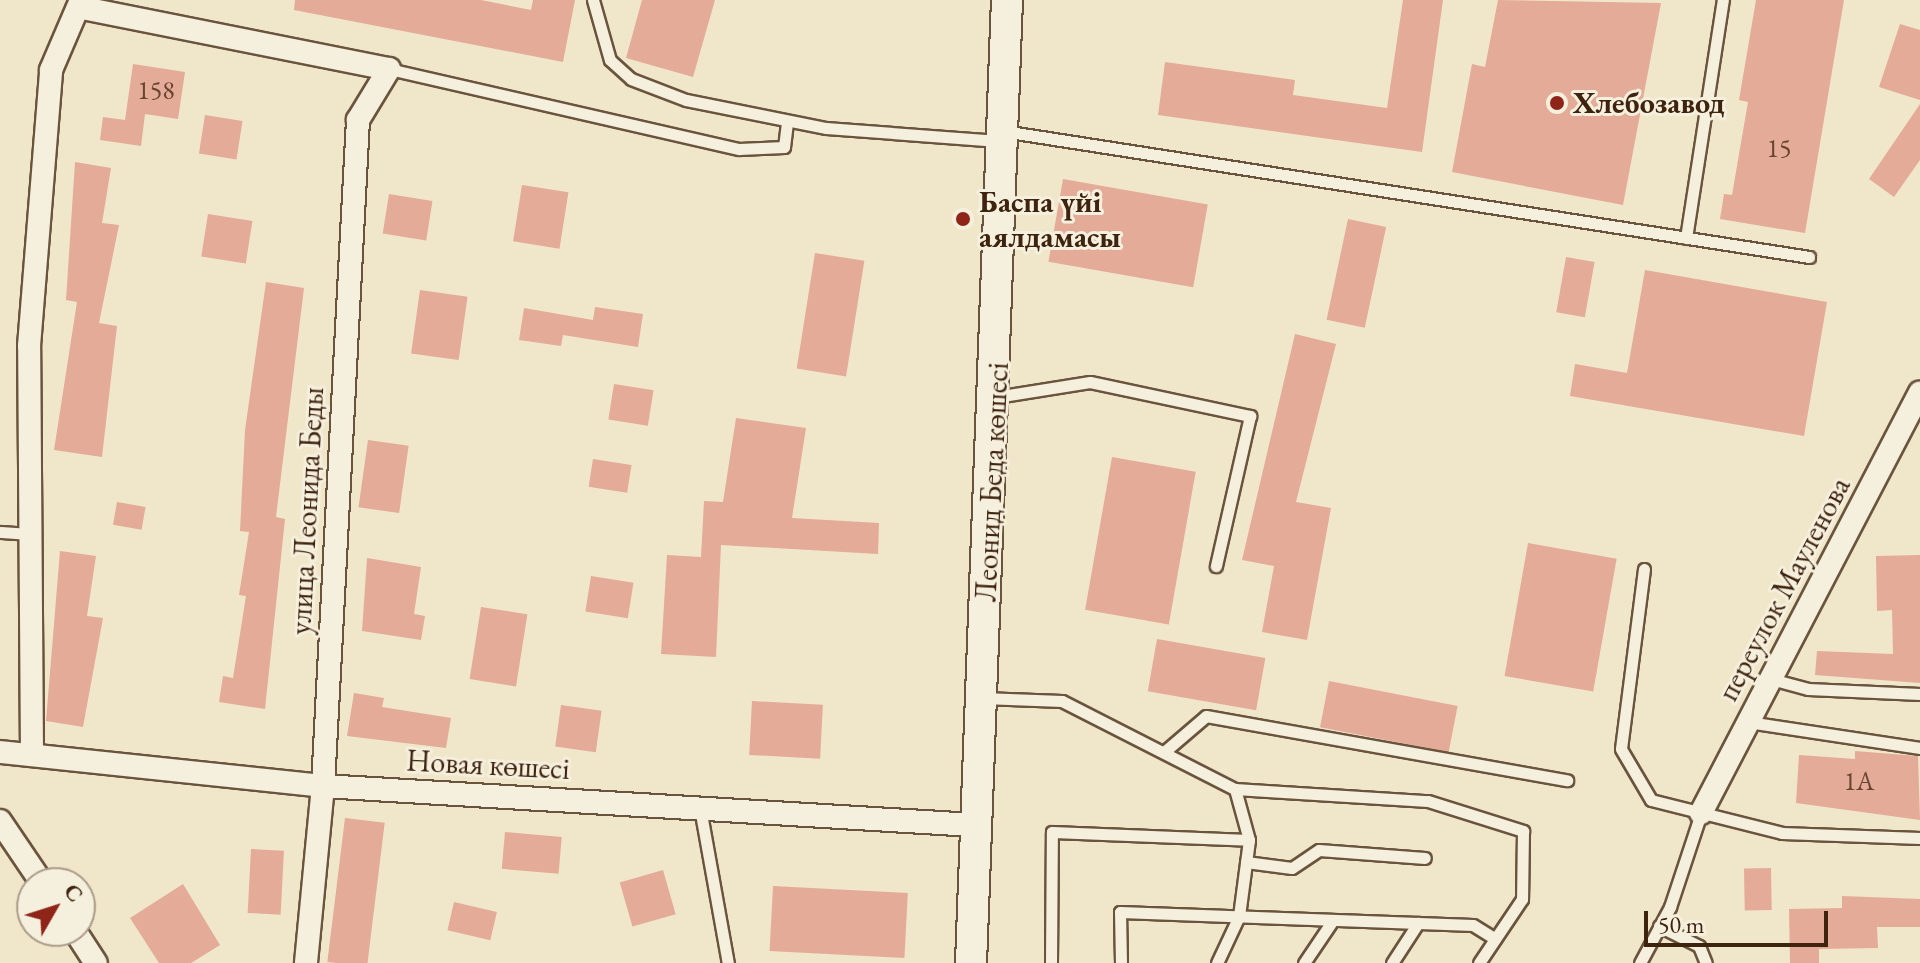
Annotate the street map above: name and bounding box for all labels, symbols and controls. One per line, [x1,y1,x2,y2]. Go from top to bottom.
house number: 158 [137,75,175,107]
place label: Хлебозавод [1573,85,1725,121]
marker: Хлебозавод [1548,94,1566,112]
house number: 15 [1767,133,1791,165]
place label: Баспа үйі аялдамасы [979,184,1121,254]
marker: Баспа үйі аялдамасы [954,210,972,228]
street label: Леонид Беда көшесі [968,361,1016,603]
street label: улица Леонида Беды [283,386,331,636]
street label: переулок Мауленова [1710,471,1858,707]
street label: Новая көшесі [405,743,571,787]
house number: 1А [1844,766,1874,798]
north arrow [16,867,96,947]
text: С [57,878,90,908]
scale bar [1648,895,1832,945]
text: 50 m [1658,909,1705,940]

